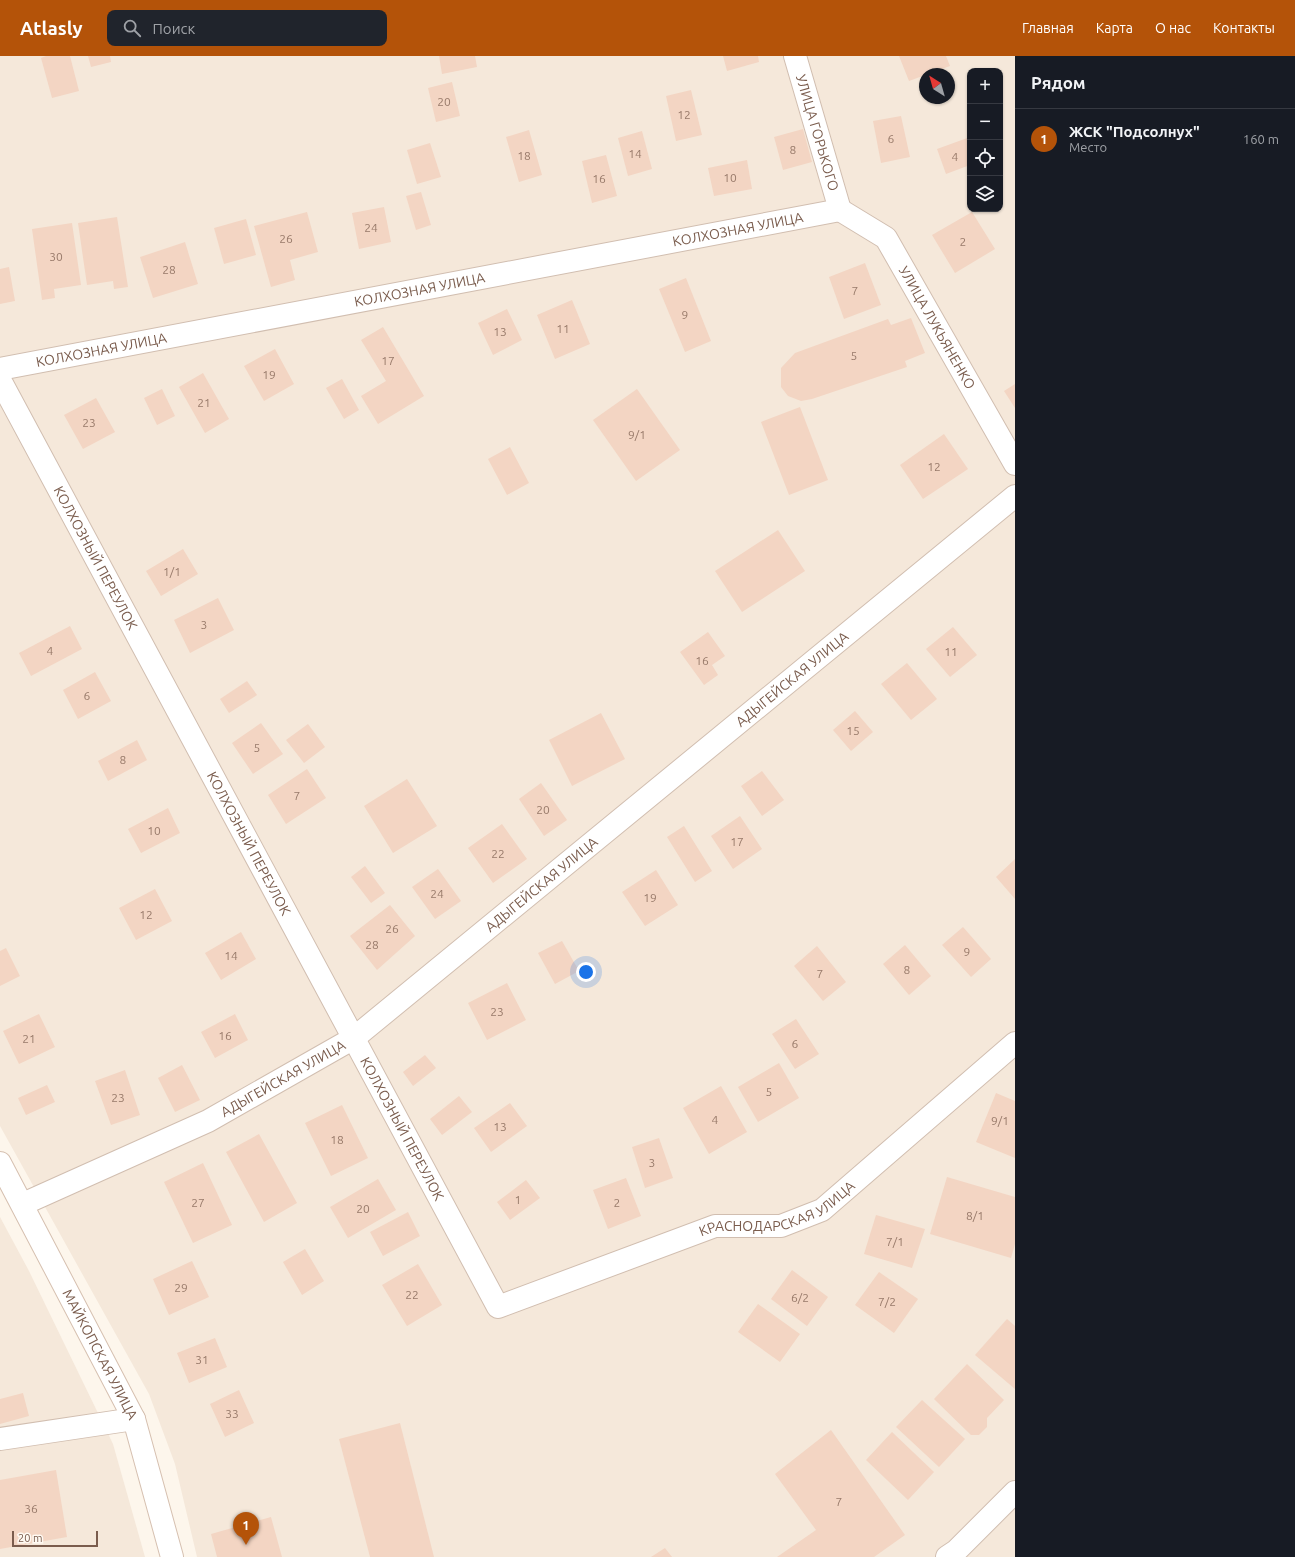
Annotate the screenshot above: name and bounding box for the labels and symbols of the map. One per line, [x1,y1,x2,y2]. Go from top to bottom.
north arrow [919,68,955,104]
street label: УЛИЦА ГОРЬКОГО [793,73,842,193]
house number: 20 [437,95,451,108]
house number: 12 [677,108,691,121]
house number: 6 [888,132,895,145]
house number: 8 [790,143,797,156]
house number: 14 [628,147,642,160]
house number: 18 [517,149,531,162]
house number: 4 [952,150,959,163]
house number: 10 [723,171,737,184]
house number: 16 [592,172,606,185]
street label: КОЛХОЗНАЯ УЛИЦА [671,209,805,250]
house number: 24 [364,221,378,234]
house number: 26 [279,232,293,245]
house number: 2 [960,235,966,248]
house number: 30 [49,250,63,263]
house number: 28 [162,263,176,276]
street label: УЛИЦА ЛУКЬЯНЕНКО [896,263,979,392]
street label: КОЛХОЗНАЯ УЛИЦА [353,269,486,310]
house number: 7 [852,284,858,297]
house number: 9 [682,308,688,321]
house number: 11 [556,322,570,335]
house number: 13 [493,325,507,338]
street label: КОЛХОЗНАЯ УЛИЦА [34,330,168,370]
house number: 5 [851,349,857,362]
house number: 17 [381,354,395,367]
house number: 19 [262,368,276,381]
house number: 21 [197,396,211,409]
house number: 23 [82,416,96,429]
house number: 9/1 [628,428,646,441]
house number: 12 [927,460,941,473]
street label: КОЛХОЗНЫЙ ПЕРЕУЛОК [51,483,141,633]
house number: 1/1 [163,565,181,578]
house number: 3 [201,618,207,631]
street label: АДЫГЕЙСКАЯ УЛИЦА [732,628,851,730]
house number: 4 [47,644,54,657]
house number: 11 [944,645,958,658]
house number: 16 [695,654,709,667]
house number: 6 [84,689,91,702]
house number: 15 [846,724,860,737]
house number: 5 [254,741,260,754]
house number: 8 [120,753,127,766]
street label: КОЛХОЗНЫЙ ПЕРЕУЛОК [204,769,294,918]
house number: 7 [294,789,300,802]
house number: 20 [536,803,550,816]
house number: 10 [147,824,161,837]
street label: АДЫГЕЙСКАЯ УЛИЦА [482,834,601,935]
house number: 17 [730,835,744,848]
house number: 22 [491,847,505,860]
house number: 24 [430,887,444,900]
house number: 19 [643,891,657,904]
house number: 12 [139,908,153,921]
house number: 26 [385,922,399,935]
house number: 28 [365,938,379,951]
house number: 9 [964,945,970,958]
house number: 14 [224,949,238,962]
your location [576,962,596,982]
house number: 8 [904,963,911,976]
house number: 7 [817,967,823,980]
house number: 23 [490,1005,504,1018]
house number: 16 [218,1029,232,1042]
house number: 21 [22,1032,36,1045]
street label: АДЫГЕЙСКАЯ УЛИЦА [218,1037,348,1120]
house number: 6 [792,1037,799,1050]
street label: КОЛХОЗНЫЙ ПЕРЕУЛОК [357,1054,448,1204]
house number: 5 [766,1085,772,1098]
house number: 23 [111,1091,125,1104]
house number: 4 [712,1113,719,1126]
house number: 9/1 [991,1114,1009,1127]
house number: 13 [493,1120,507,1133]
house number: 18 [330,1133,344,1146]
house number: 3 [649,1156,655,1169]
street label: КРАСНОДАРСКАЯ УЛИЦА [697,1177,858,1239]
house number: 1 [515,1193,521,1206]
house number: 27 [191,1196,205,1209]
house number: 2 [614,1196,620,1209]
house number: 20 [356,1202,370,1215]
house number: 8/1 [966,1209,984,1222]
house number: 7/1 [886,1235,904,1248]
house number: 29 [174,1281,188,1294]
street label: МАЙКОПСКАЯ УЛИЦА [59,1286,141,1422]
house number: 22 [405,1288,419,1301]
house number: 6/2 [791,1291,809,1304]
house number: 7/2 [878,1295,896,1308]
house number: 31 [195,1353,209,1366]
house number: 33 [225,1407,239,1420]
house number: 7 [836,1495,842,1508]
house number: 36 [24,1502,38,1515]
pin: 1 [233,1512,259,1545]
scale bar [12,1529,98,1548]

